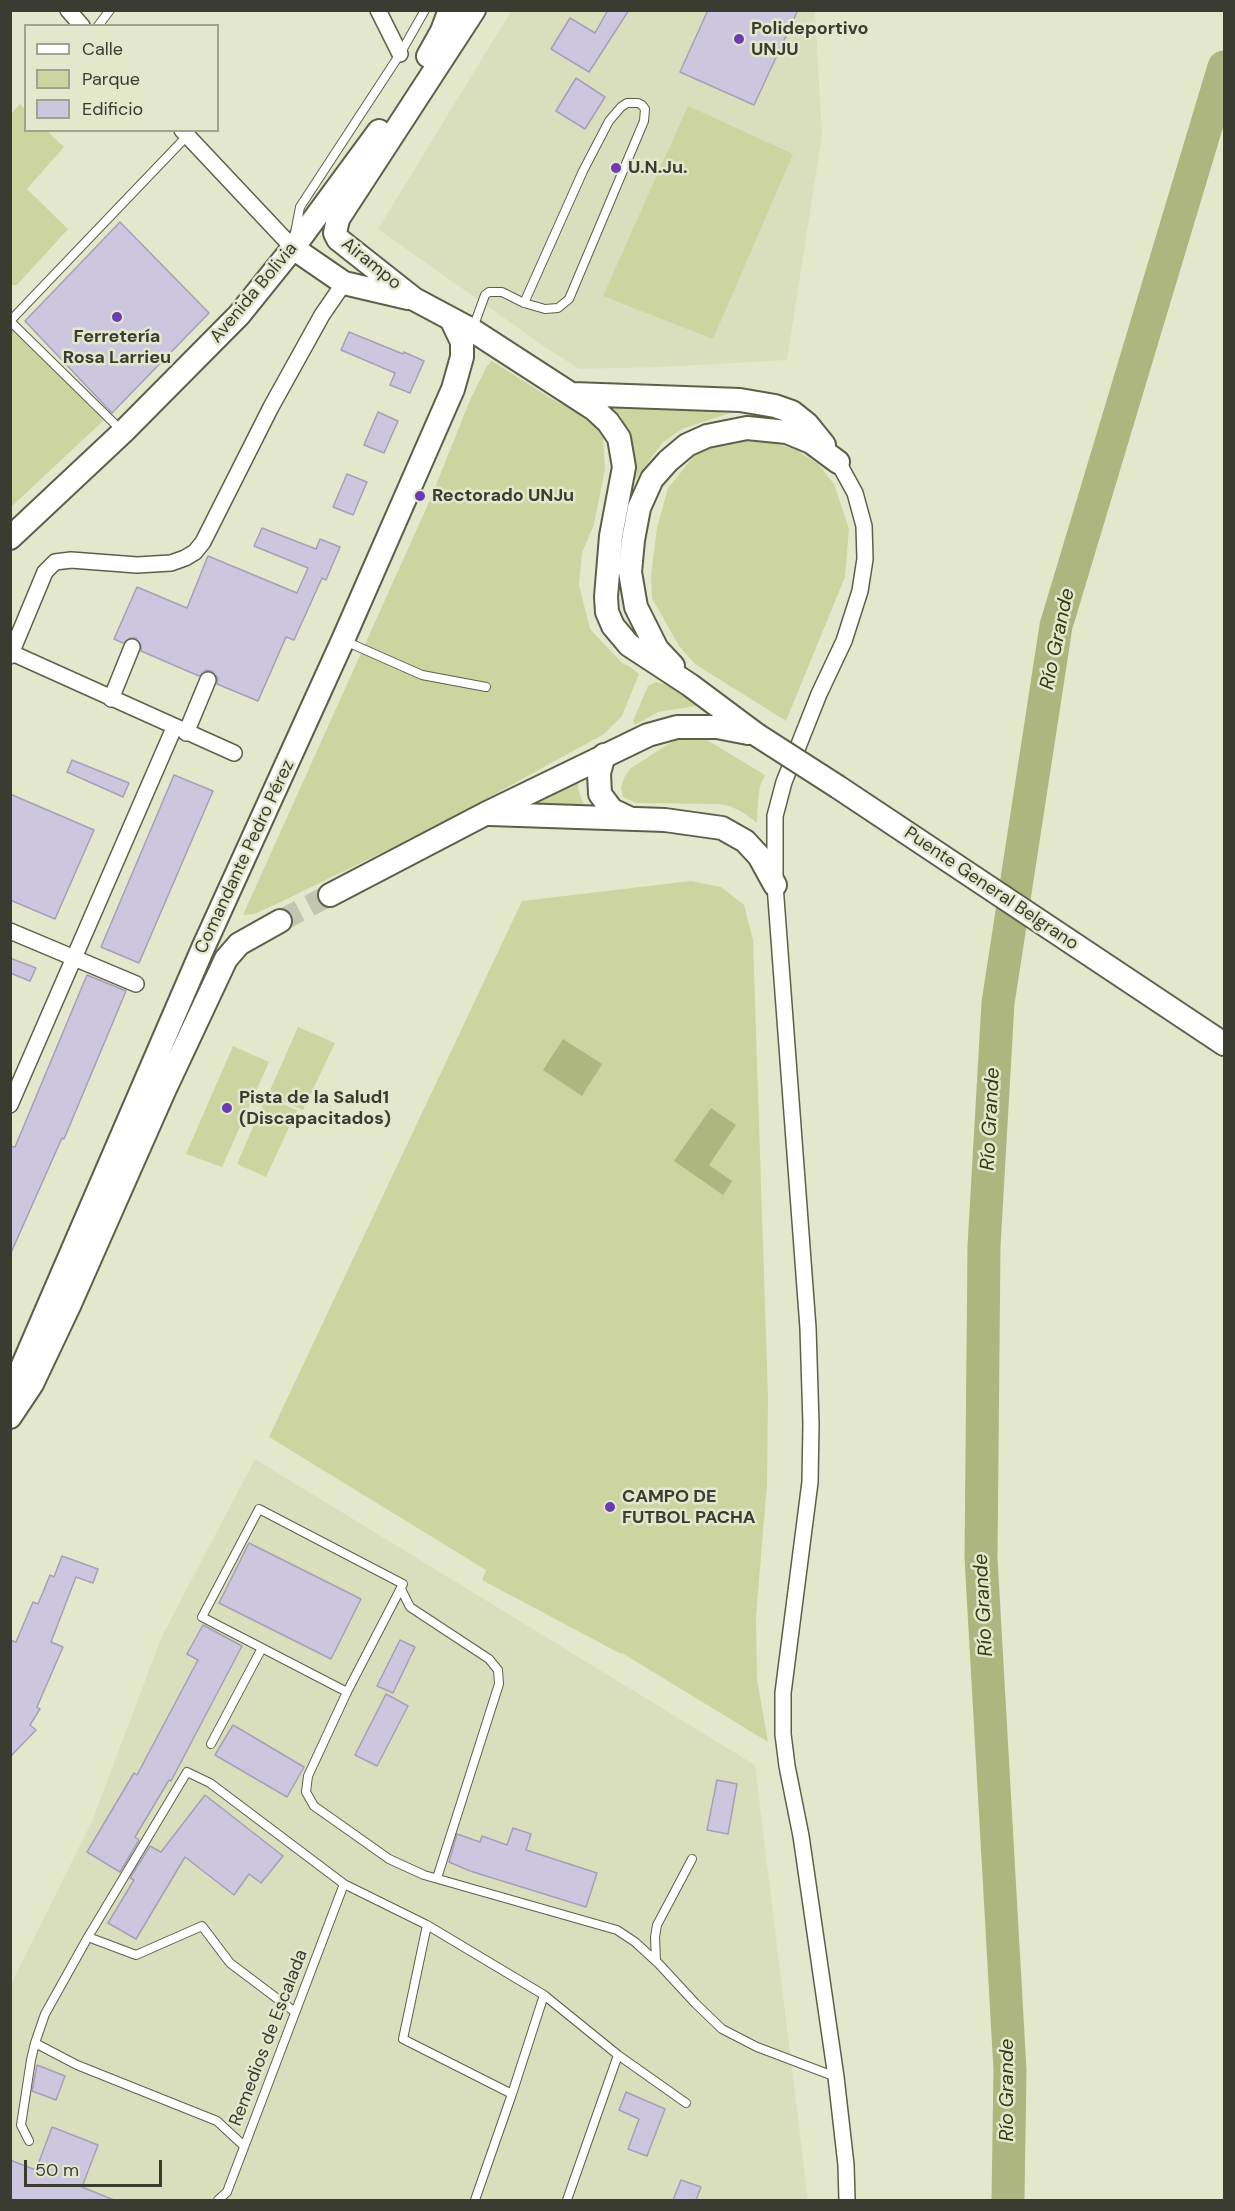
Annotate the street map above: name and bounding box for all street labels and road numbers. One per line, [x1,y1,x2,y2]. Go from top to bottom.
street label: Airampo [337,233,405,295]
street label: Avenida Bolivia [206,238,302,348]
street label: Comandante Pedro Pérez [191,757,299,957]
street label: Puente General Belgrano [900,823,1082,955]
street label: Remedios de Escalada [225,1947,313,2129]

